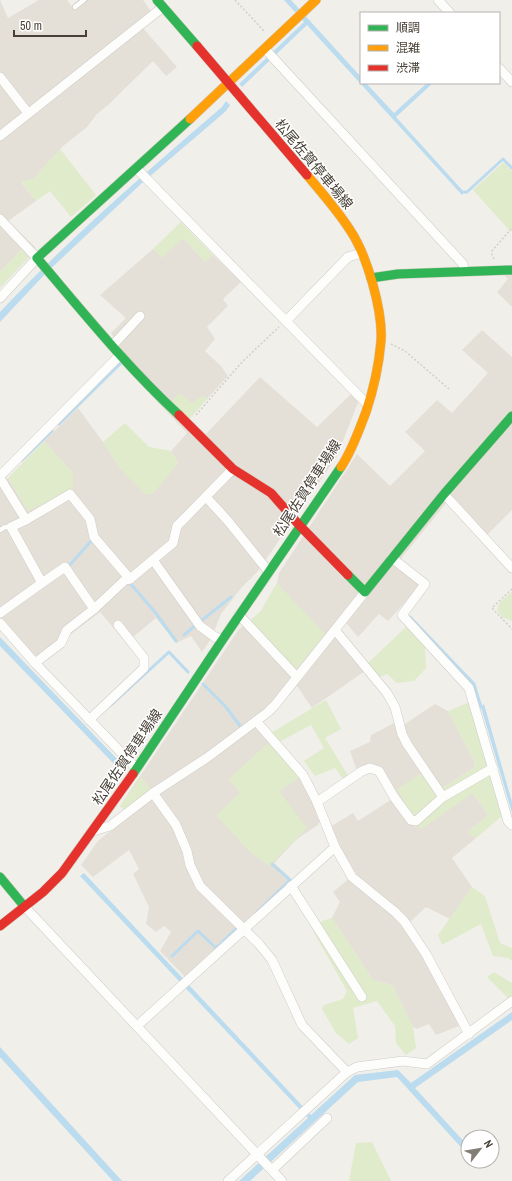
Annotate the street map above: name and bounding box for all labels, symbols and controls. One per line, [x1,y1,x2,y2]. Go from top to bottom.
scale bar [14,12,86,38]
legend [360,12,500,84]
text: 50 m [20,18,42,34]
text: 順調 [396,20,420,36]
text: 混雑 [396,40,420,56]
text: 渋滞 [396,60,420,76]
street label: 松尾佐賀停車場線 [271,115,357,213]
street label: 松尾佐賀停車場線 [269,436,345,540]
street label: 松尾佐賀停車場線 [88,706,166,808]
north arrow [460,1129,500,1169]
text: N [481,1137,496,1150]

